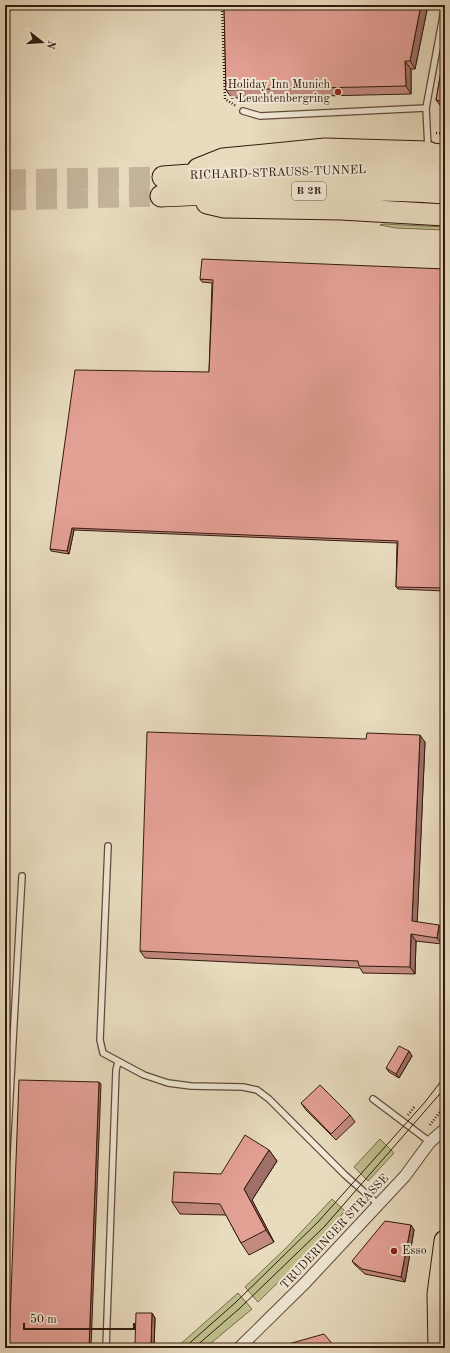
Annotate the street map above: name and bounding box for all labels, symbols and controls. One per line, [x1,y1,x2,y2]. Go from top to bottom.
north arrow [22,22,62,62]
text: N [43,39,57,51]
place label: Holiday Inn Munich - Leuchtenbergring [227,79,331,105]
marker: Holiday Inn Munich - Leuchtenbergring [333,87,343,97]
street label: RICHARD-STRAUSS-TUNNEL [190,164,366,182]
road number: B 2R [292,182,326,200]
street label: TRUDERINGER STRASSE [279,1172,391,1292]
place label: Esso [402,1245,427,1257]
marker: Esso [389,1246,399,1256]
scale bar [24,1305,134,1331]
text: 50 m [30,1313,57,1326]

